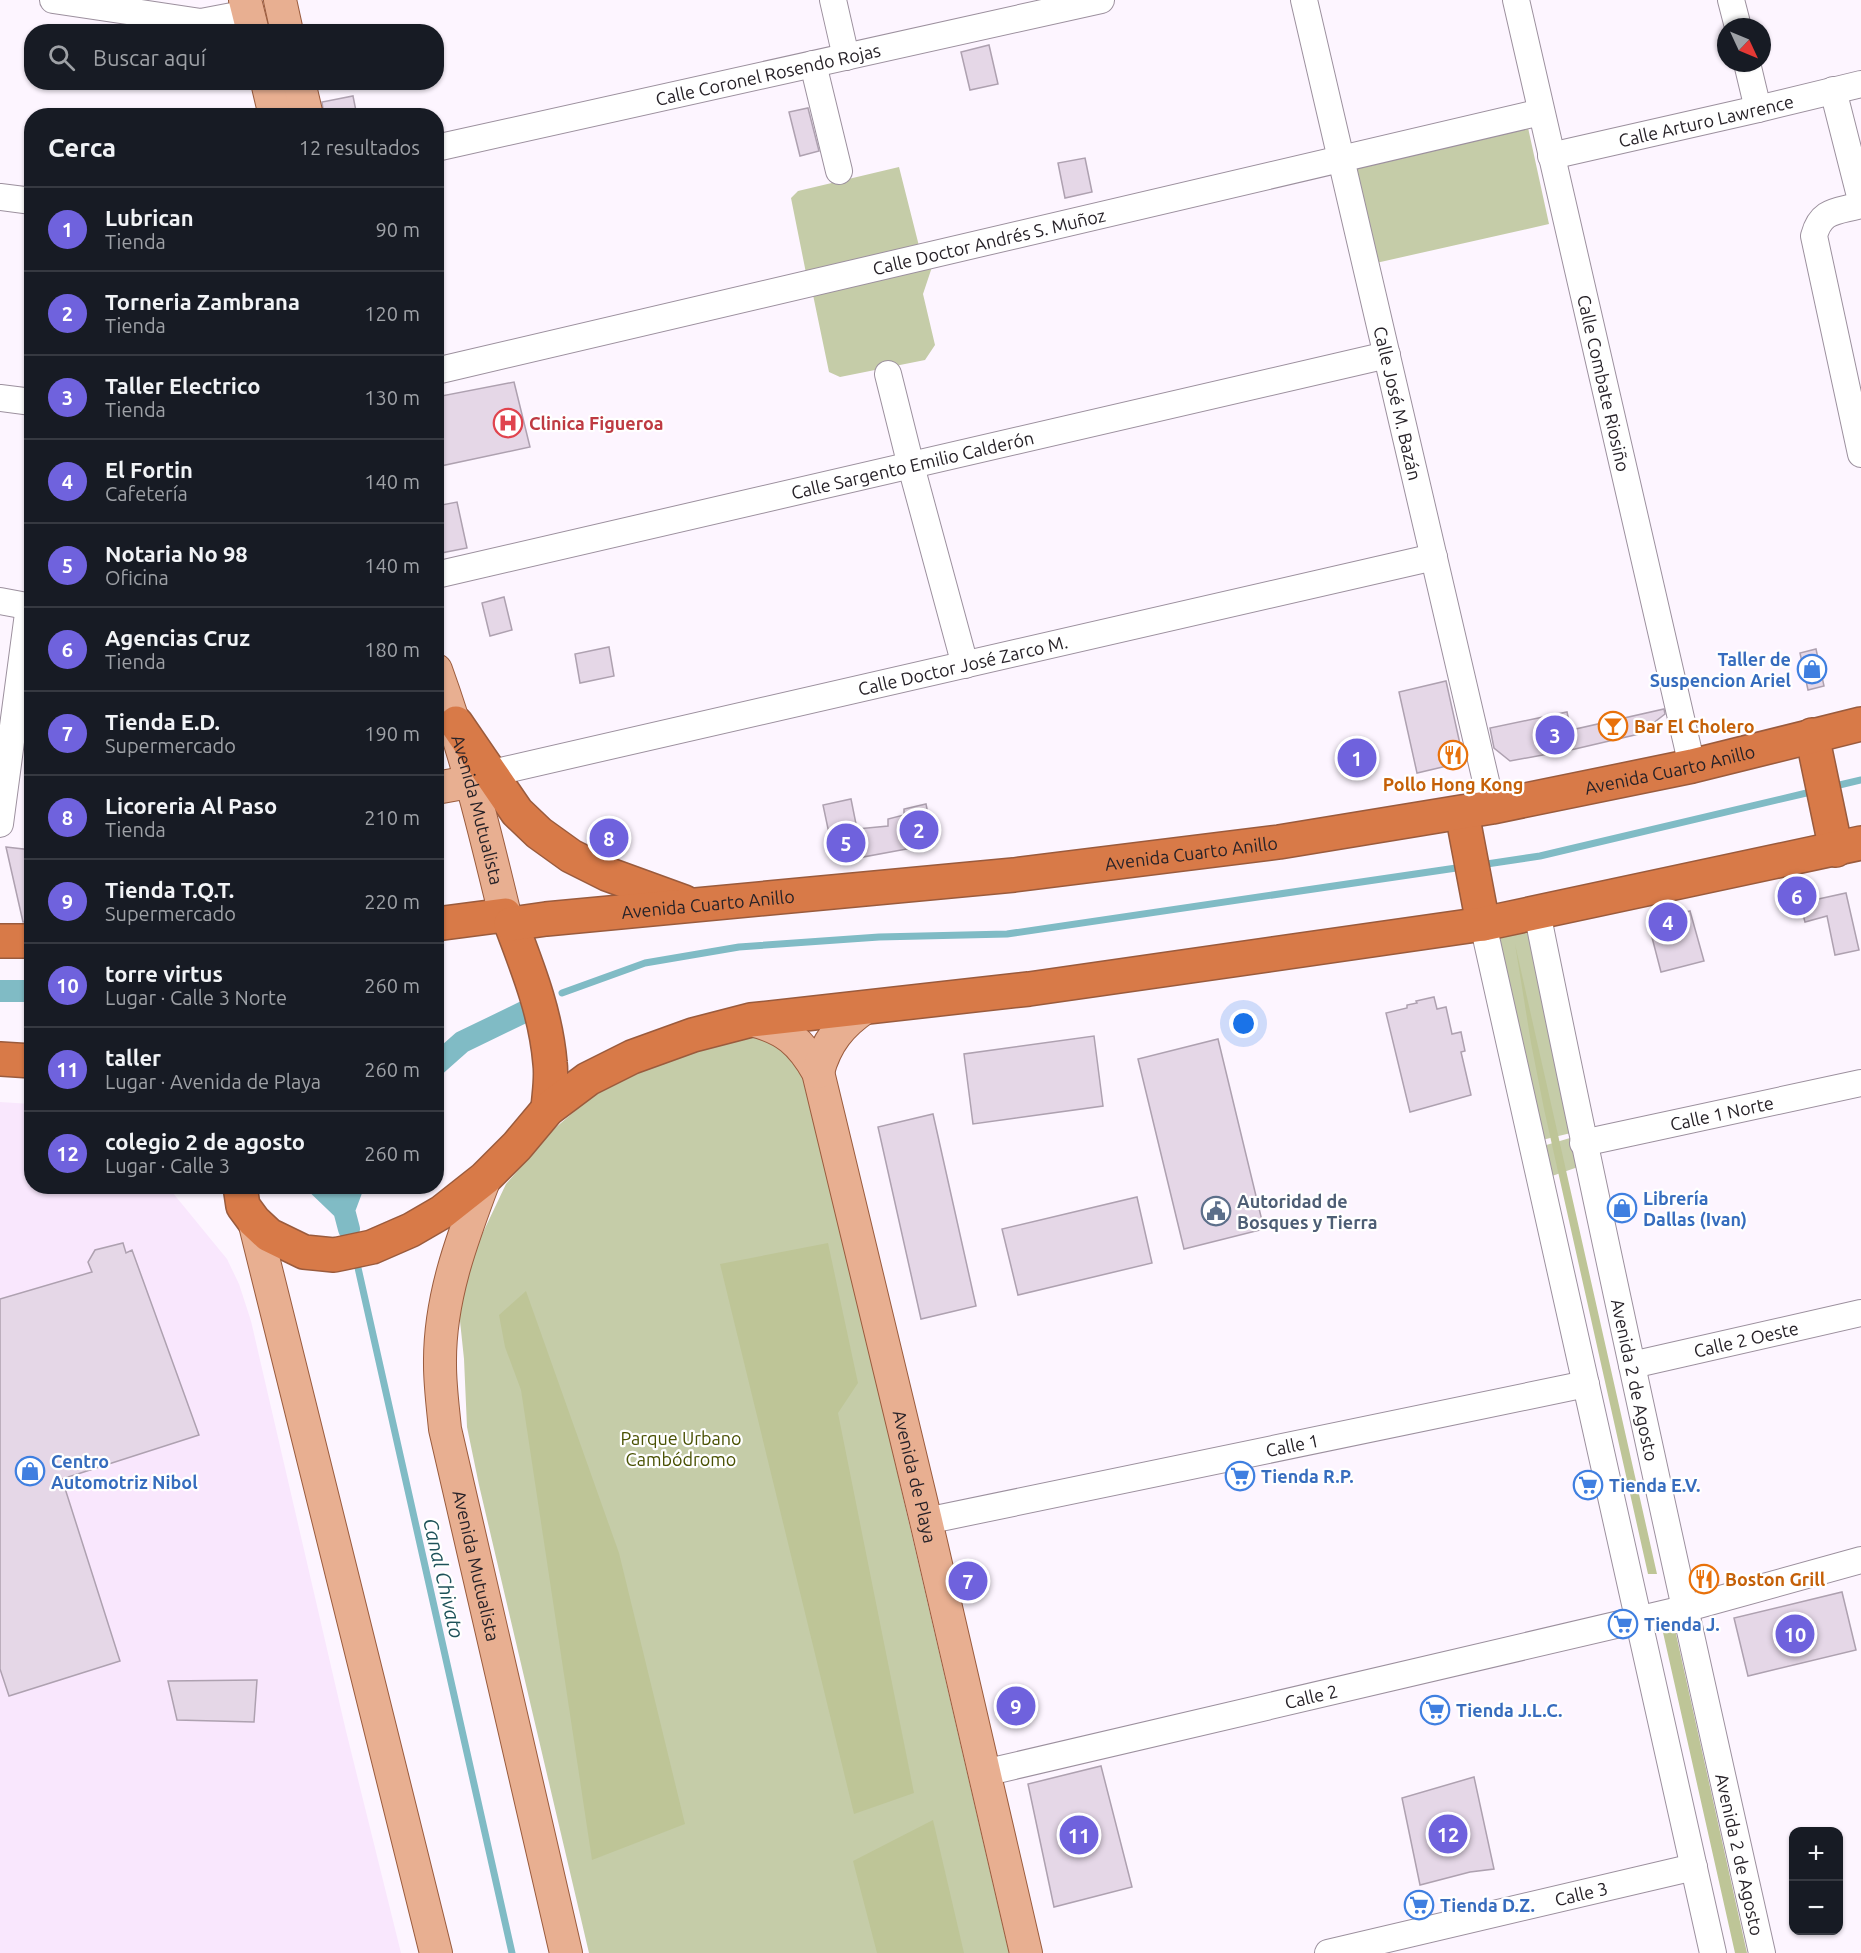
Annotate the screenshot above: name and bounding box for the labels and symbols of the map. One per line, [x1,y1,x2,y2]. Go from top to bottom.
north arrow [1717,18,1771,72]
street label: Calle Coronel Rosendo Rojas [653,39,882,109]
street label: Calle Arturo Lawrence [1617,91,1796,150]
street label: Calle Doctor Andrés S. Muñoz [871,204,1107,278]
street label: Calle Combate Riosiño [1574,293,1634,473]
street label: Calle José M. Bazán [1370,324,1426,482]
hospital icon: Clinica Figueroa [492,407,524,439]
place label: Clinica Figueroa [529,413,664,433]
street label: Calle Sargento Emilio Calderón [789,427,1036,503]
street label: Calle Doctor José Zarco M. [856,631,1070,699]
place label: Taller de Suspencion Ariel [1650,649,1792,690]
shop icon: Taller de Suspencion Ariel [1796,653,1828,685]
bar icon: Bar El Cholero [1597,710,1629,742]
pin: 3 [1536,712,1574,758]
place label: Bar El Cholero [1634,716,1755,736]
street label: Avenida Mutualista [448,732,507,887]
pin: 1 [1338,736,1376,780]
restaurant icon: Pollo Hong Kong [1437,739,1469,771]
street label: Avenida Cuarto Anillo [1583,741,1757,798]
place label: Pollo Hong Kong [1383,774,1523,794]
pin: 2 [900,808,938,852]
pin: 8 [590,816,628,860]
pin: 5 [826,820,866,866]
street label: Avenida Cuarto Anillo [1104,832,1279,874]
pin: 6 [1778,874,1816,918]
street label: Avenida Cuarto Anillo [620,886,795,922]
pin: 4 [1648,900,1688,944]
your location [1229,1009,1258,1038]
street label: Calle 1 Norte [1668,1092,1775,1134]
place label: Librería Dallas (Ivan) [1643,1188,1747,1230]
place label: Autoridad de Bosques y Tierra [1237,1191,1378,1232]
shop icon: Librería Dallas (Ivan) [1606,1192,1638,1224]
public building icon: Autoridad de Bosques y Tierra [1200,1195,1232,1227]
street label: Avenida 2 de Agosto [1608,1297,1662,1463]
street label: Calle 2 Oeste [1692,1318,1800,1361]
street label: Avenida de Playa [890,1408,941,1545]
park label: Parque Urbano Cambódromo [620,1428,742,1469]
street label: Calle 1 [1264,1430,1321,1460]
place label: Centro Automotriz Nibol [51,1451,198,1492]
shop icon: Centro Automotriz Nibol [14,1455,46,1487]
supermarket icon: Tienda R.P. [1224,1460,1256,1492]
place label: Tienda R.P. [1261,1466,1354,1486]
supermarket icon: Tienda E.V. [1572,1469,1604,1501]
place label: Tienda E.V. [1609,1475,1700,1495]
street label: Avenida Mutualista [449,1488,504,1643]
water label: Canal Chivato [419,1516,469,1640]
pin: 7 [948,1558,988,1604]
restaurant icon: Boston Grill [1688,1563,1720,1595]
place label: Boston Grill [1725,1569,1826,1589]
supermarket icon: Tienda J. [1607,1608,1639,1640]
pin: 10 [1776,1612,1814,1656]
place label: Tienda J. [1644,1614,1720,1634]
street label: Calle 2 [1283,1680,1340,1712]
pin: 9 [996,1684,1036,1728]
supermarket icon: Tienda J.L.C. [1419,1694,1451,1726]
place label: Tienda J.L.C. [1456,1700,1563,1720]
street label: Avenida 2 de Agosto [1712,1771,1768,1937]
pin: 11 [1060,1812,1098,1858]
pin: 12 [1428,1812,1468,1856]
street label: Calle 3 [1553,1878,1610,1909]
supermarket icon: Tienda D.Z. [1403,1889,1435,1921]
place label: Tienda D.Z. [1440,1895,1535,1915]

